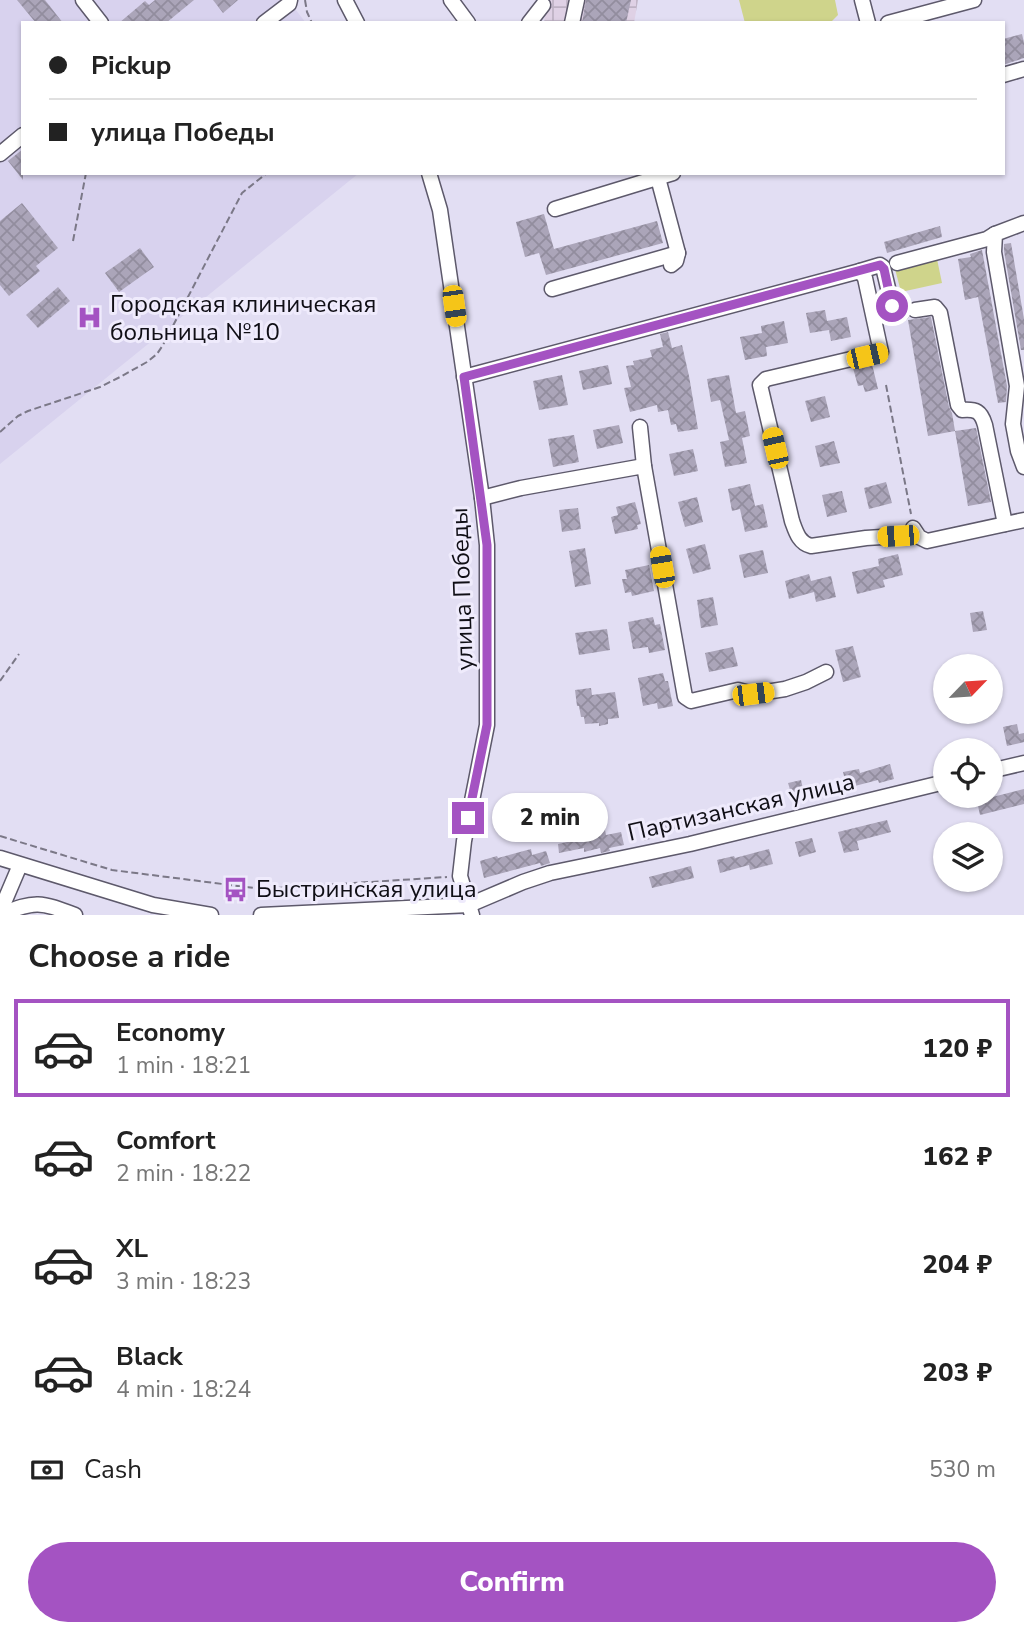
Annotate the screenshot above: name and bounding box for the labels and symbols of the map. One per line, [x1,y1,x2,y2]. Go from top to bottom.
car [441,284,468,328]
place label: Городская клиническая больница №10 [110,288,376,348]
route start [876,290,908,322]
hospital icon: Городская клиническая больница №10 [76,304,104,332]
car [845,341,890,371]
car [761,425,790,471]
street label: улица Победы [443,507,481,671]
car [877,524,920,548]
car [649,544,676,590]
north arrow [933,654,1003,724]
car [731,681,776,707]
street label: Партизанская улица [624,765,858,849]
callout: 2 min [492,794,608,842]
route end [452,802,484,834]
place label: Быстринская улица [256,873,477,905]
bus stop icon: Быстринская улица [222,875,250,903]

